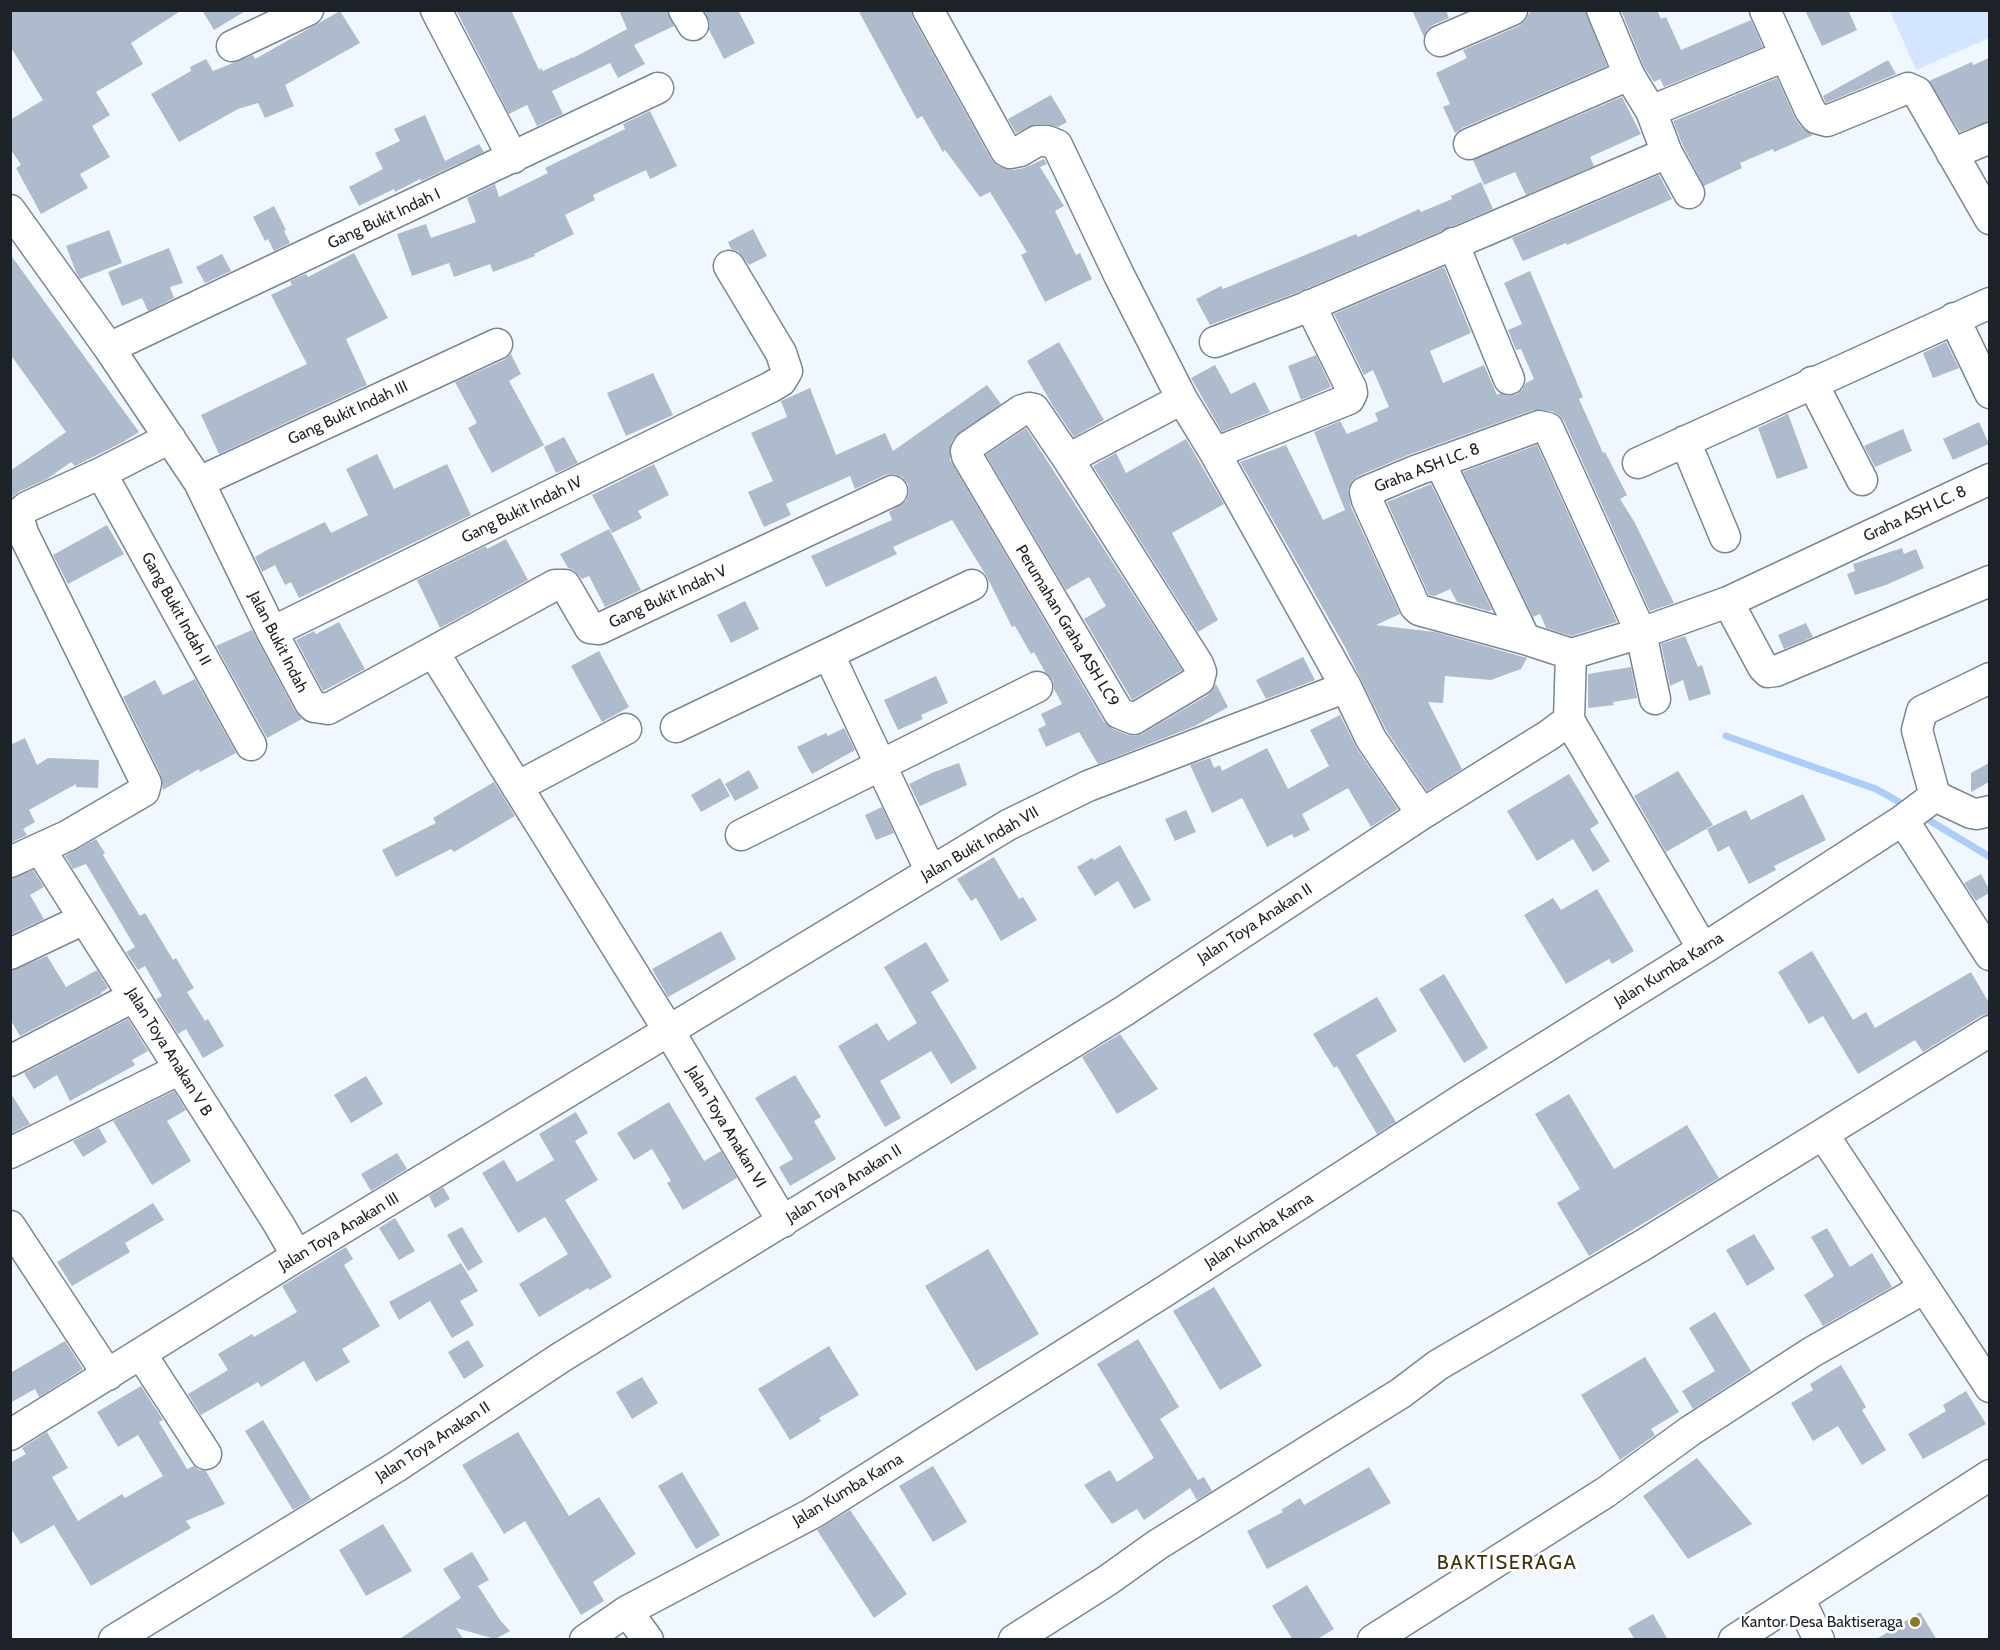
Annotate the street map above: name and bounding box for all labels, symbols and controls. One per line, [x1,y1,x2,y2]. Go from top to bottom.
street label: Gang Bukit Indah I [325,184,443,254]
street label: Gang Bukit Indah III [285,377,411,449]
street label: Graha ASH LC. 8 [1372,439,1482,497]
street label: Gang Bukit Indah IV [459,472,585,548]
street label: Graha ASH LC. 8 [1860,482,1970,546]
street label: Perumahan Graha ASH LC9 [1011,542,1123,710]
street label: Gang Bukit Indah II [137,549,215,669]
street label: Gang Bukit Indah V [606,561,730,633]
street label: Jalan Bukit Indah [244,588,312,696]
street label: Jalan Bukit Indah VII [918,803,1042,885]
street label: Jalan Toya Anakan II [1194,880,1316,968]
street label: Jalan Kumba Karna [1611,929,1727,1011]
street label: Jalan Toya Anakan V B [122,984,216,1120]
street label: Jalan Toya Anakan VI [682,1063,770,1191]
street label: Jalan Toya Anakan II [783,1141,905,1227]
street label: Jalan Toya Anakan III [275,1189,403,1275]
street label: Jalan Kumba Karna [1201,1189,1317,1273]
street label: Jalan Toya Anakan II [372,1398,494,1486]
street label: Jalan Kumba Karna [789,1450,907,1530]
district label: BAKTISERAGA [1437,1551,1577,1575]
place label: Kantor Desa Baktiseraga [1741,1612,1903,1632]
marker: Kantor Desa Baktiseraga [1908,1615,1922,1629]

